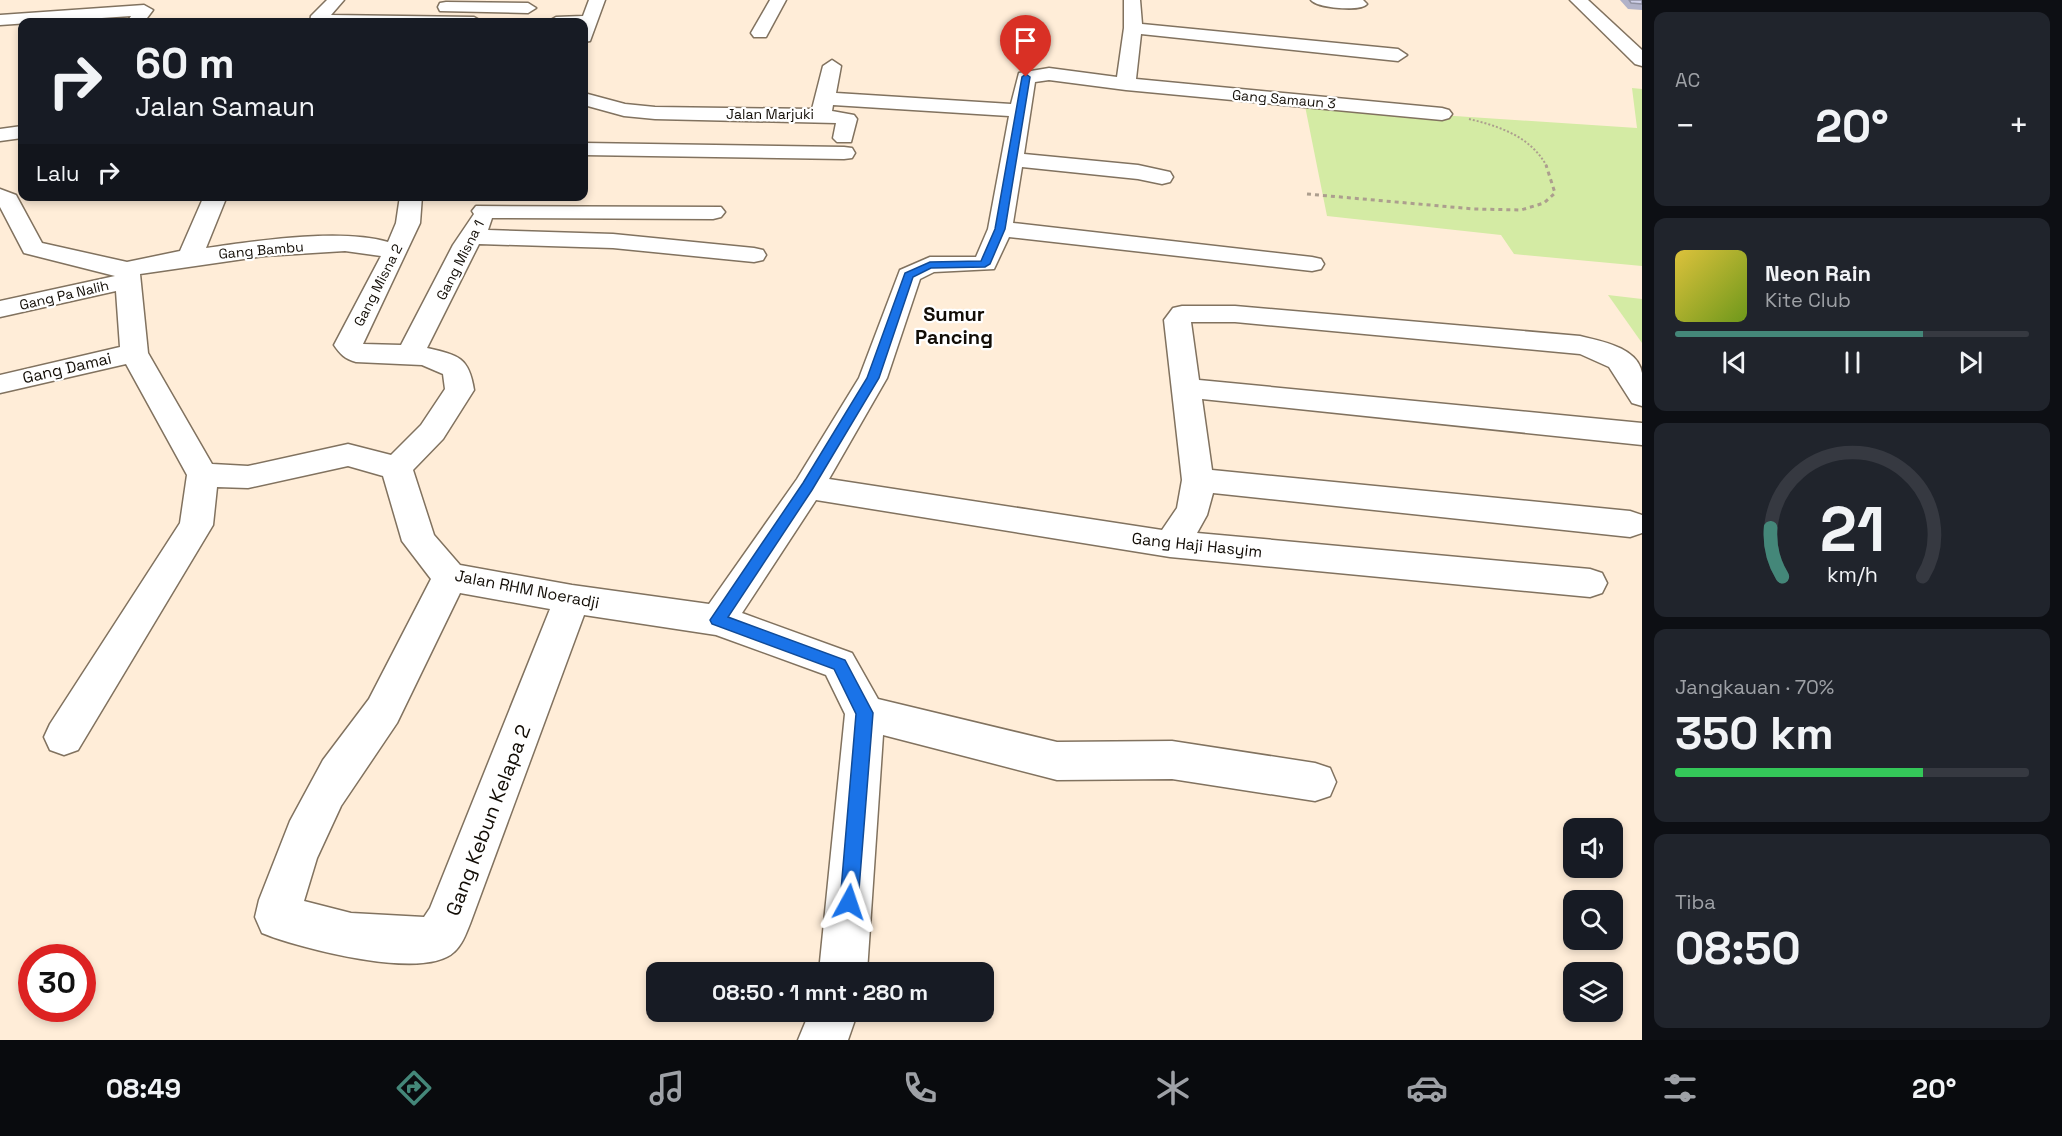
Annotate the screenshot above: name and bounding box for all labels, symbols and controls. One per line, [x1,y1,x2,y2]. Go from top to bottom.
pin [1000,15,1051,77]
icon: arrive [1009,24,1042,57]
text: 60 m [135,37,235,90]
icon: right [36,42,114,120]
text: AC [1675,67,1700,93]
street label: Gang Samaun 3 [1231,85,1337,113]
text: Jalan Samaun [135,89,315,124]
text: 20° [1815,98,1889,155]
street label: Jalan Marjuki [726,105,814,123]
text: − [1675,105,1695,147]
text: + [2009,105,2029,147]
icon: right [92,156,125,189]
text: Lalu [36,159,80,187]
street label: Gang Misna 1 [432,217,488,303]
street label: Gang Bambu [218,237,304,263]
street label: Gang Misna 2 [350,241,406,329]
text: Neon Rain [1765,259,1871,287]
street label: Gang Pa Nalih [18,276,110,314]
text: Kite Club [1765,287,1851,313]
district label: Sumur Pancing [915,301,993,350]
icon: previous [1718,346,1751,379]
icon: pause [1836,346,1869,379]
icon: next [1954,346,1987,379]
street label: Gang Damai [20,348,114,388]
text: 21 [1819,490,1885,569]
street label: Gang Haji Hasyim [1131,528,1263,562]
text: km/h [1826,561,1878,588]
street label: Jalan RHM Noeradji [453,565,601,613]
text: Jangkauan · 70% [1675,674,1834,700]
text: 350 km [1675,705,1834,762]
street label: Gang Kebun Kelapa 2 [440,721,536,919]
map controls [1563,818,1623,1022]
button: sound [1563,818,1623,878]
position arrow [817,870,881,934]
text: Tiba [1675,889,1716,915]
button: search [1563,890,1623,950]
text: 08:50 [1675,920,1801,977]
speed limit sign: 30 [18,944,96,1022]
button: layers [1563,962,1623,1022]
text: 08:50 · 1 mnt · 280 m [712,978,928,1006]
icon: directions [393,1067,435,1109]
icon: music [646,1067,688,1109]
icon: phone [899,1067,941,1109]
icon: climate [1152,1067,1194,1109]
icon: car [1406,1067,1448,1109]
icon: filters [1659,1067,1701,1109]
text: 08:49 [106,1071,181,1106]
text: 20° [1912,1071,1956,1106]

